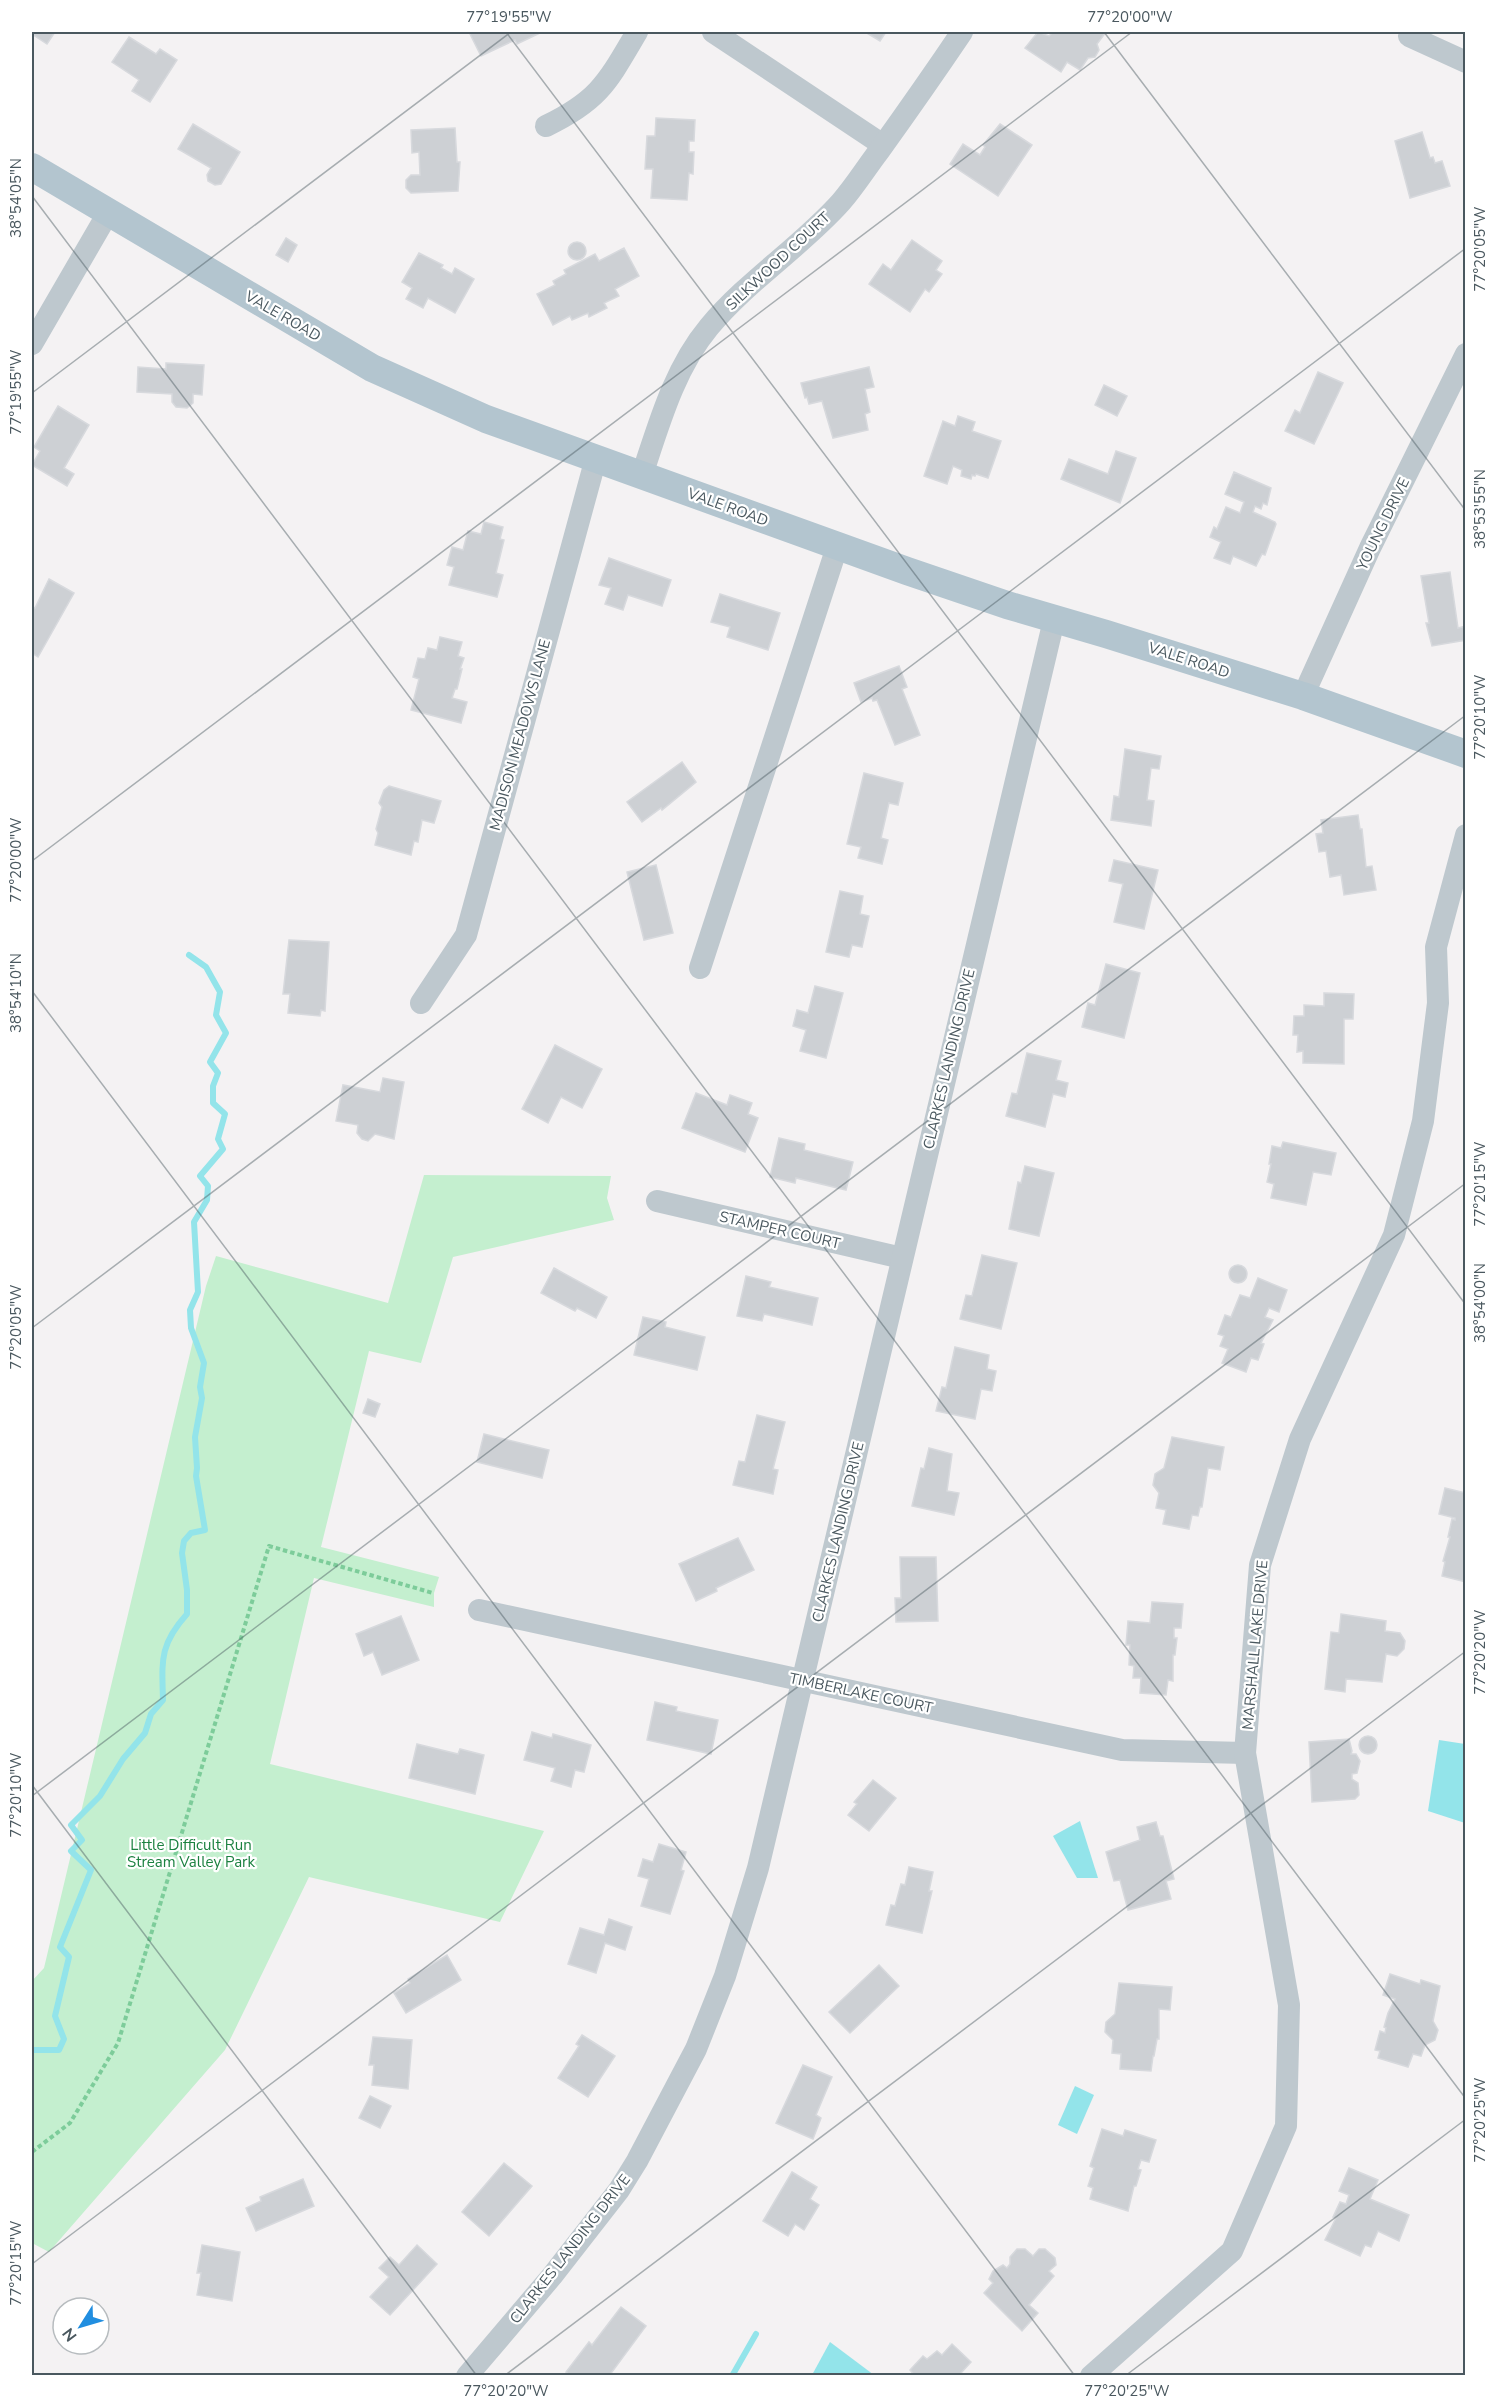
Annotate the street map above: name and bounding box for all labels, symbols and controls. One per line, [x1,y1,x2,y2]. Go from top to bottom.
text: 77°19'55"W [466,7,552,27]
text: 77°20'00"W [1087,7,1173,27]
text: 38°54'05"N [6,158,26,238]
text: 77°20'05"W [1470,206,1490,292]
street label: SILKWOOD COURT [722,207,834,315]
street label: VALE ROAD [241,286,325,346]
text: 77°19'55"W [6,349,26,435]
text: 38°53'55"N [1470,469,1490,549]
street label: YOUNG DRIVE [1352,474,1414,575]
street label: VALE ROAD [684,483,771,531]
street label: MADISON MEADOWS LANE [485,637,555,833]
street label: VALE ROAD [1145,637,1232,683]
text: 77°20'10"W [1470,674,1490,760]
text: 77°20'00"W [6,817,26,903]
text: 38°54'10"N [6,953,26,1033]
street label: CLARKES LANDING DRIVE [918,967,980,1151]
text: 77°20'15"W [1470,1141,1490,1227]
street label: STAMPER COURT [717,1206,843,1254]
text: 38°54'00"N [1470,1263,1490,1343]
text: 77°20'05"W [6,1284,26,1370]
street label: CLARKES LANDING DRIVE [807,1440,869,1624]
street label: MARSHALL LAKE DRIVE [1238,1559,1272,1731]
text: 77°20'20"W [1470,1609,1490,1695]
street label: TIMBERLAKE COURT [787,1668,935,1718]
text: 77°20'10"W [6,1752,26,1838]
park label: Little Difficult Run Stream Valley Park [127,1835,255,1872]
text: 77°20'25"W [1470,2077,1490,2163]
street label: CLARKES LANDING DRIVE [505,2170,635,2328]
text: 77°20'15"W [6,2220,26,2306]
north arrow [51,2296,111,2356]
text: N [57,2323,82,2346]
text: 77°20'20"W [463,2381,549,2401]
text: 77°20'25"W [1084,2381,1170,2401]

